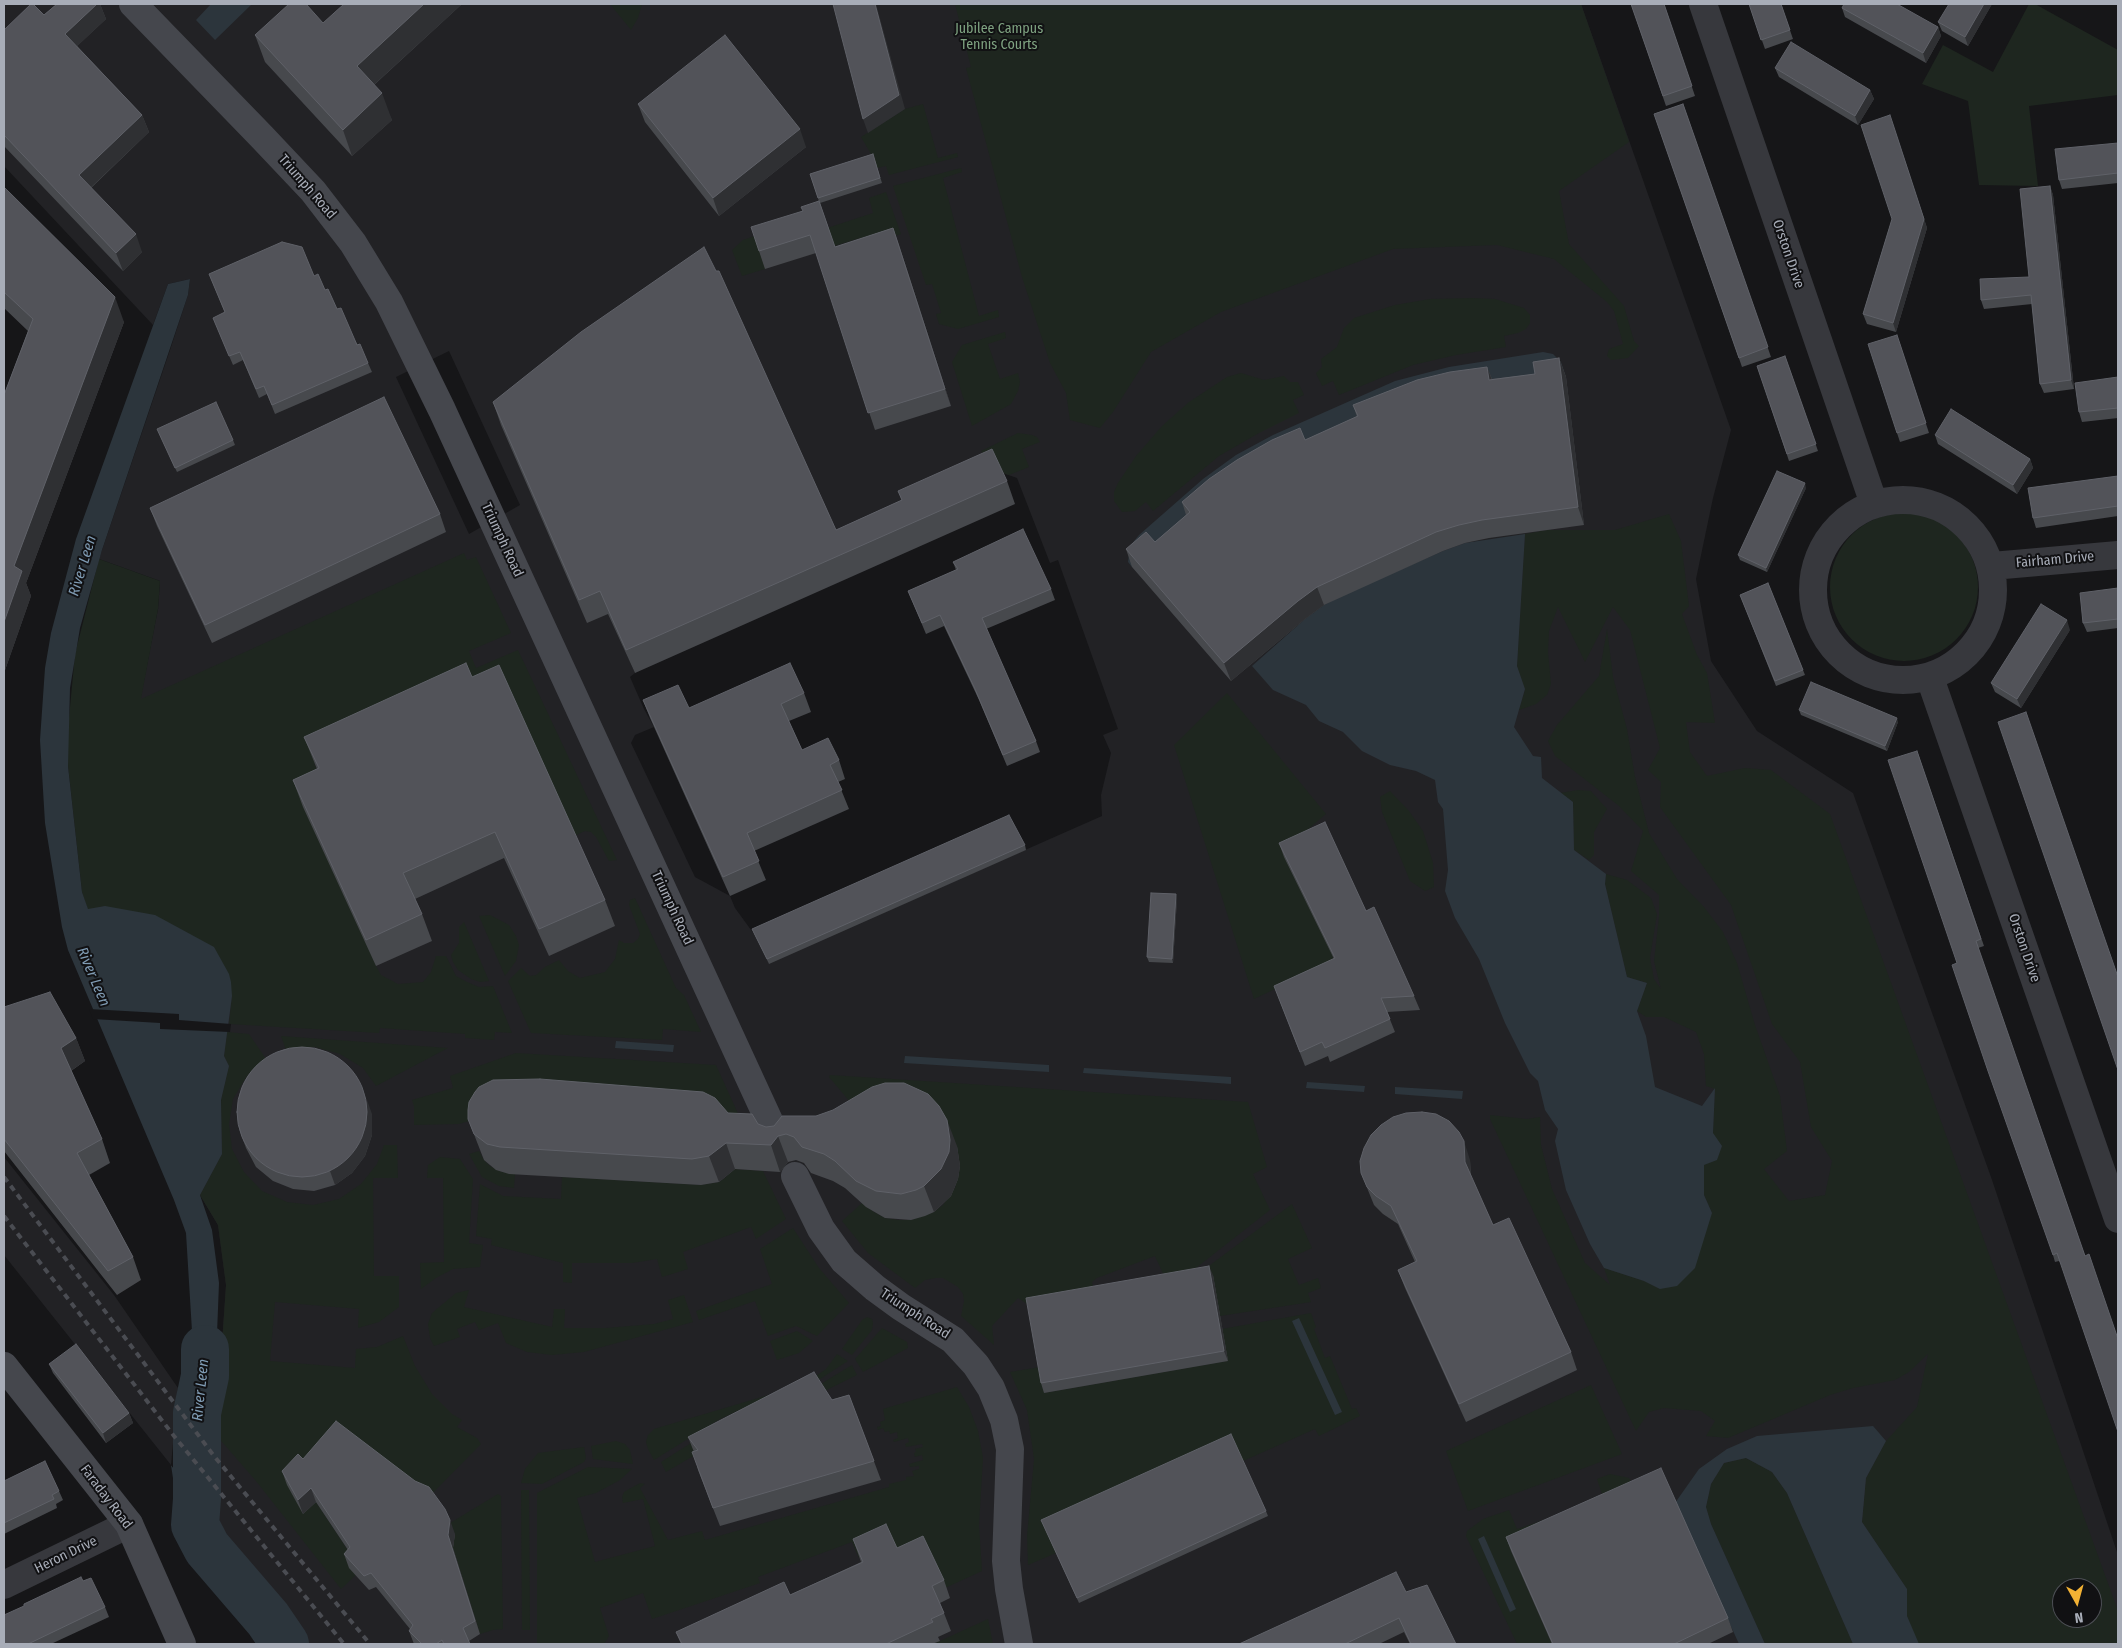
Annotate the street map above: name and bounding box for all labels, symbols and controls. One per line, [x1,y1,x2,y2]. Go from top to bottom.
park label: Jubilee Campus Tennis Courts [955,21,1043,54]
street label: Triumph Road [275,151,339,223]
street label: Orston Drive [1768,217,1808,291]
street label: Triumph Road [478,500,526,580]
water label: River Leen [65,533,101,599]
street label: Fairham Drive [2015,548,2095,572]
street label: Triumph Road [648,868,696,948]
street label: Orston Drive [2004,911,2044,985]
water label: River Leen [73,945,113,1009]
street label: Triumph Road [877,1285,953,1343]
water label: River Leen [189,1358,213,1422]
street label: Faraday Road [76,1462,136,1532]
street label: Heron Drive [32,1533,100,1577]
north arrow [2052,1578,2102,1628]
text: N [2074,1608,2084,1626]

